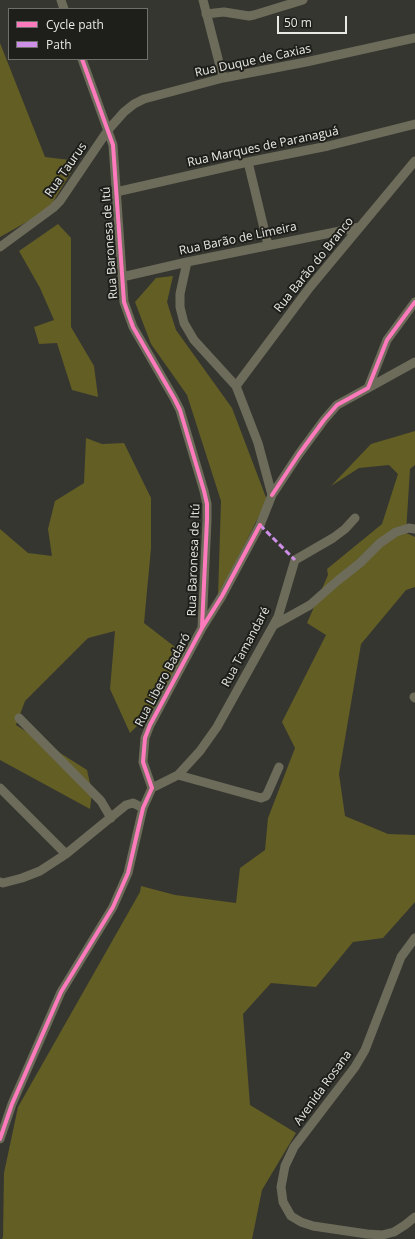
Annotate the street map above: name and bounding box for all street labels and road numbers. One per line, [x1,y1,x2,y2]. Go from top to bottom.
street label: Rua Duque de Caxias [194,42,312,80]
street label: Rua Marques de Paranaguá [186,124,340,170]
street label: Rua Taurus [42,140,90,200]
street label: Rua Baronesa de Itú [99,186,121,300]
street label: Rua Barão do Branco [271,215,357,315]
street label: Rua Barão de Limeira [178,220,298,258]
street label: Rua Baronesa de Itú [185,503,203,617]
street label: Rua Tamandaré [219,604,273,690]
street label: Rua Libero Badaró [132,631,194,729]
street label: Avenida Rosana [291,1048,355,1128]

